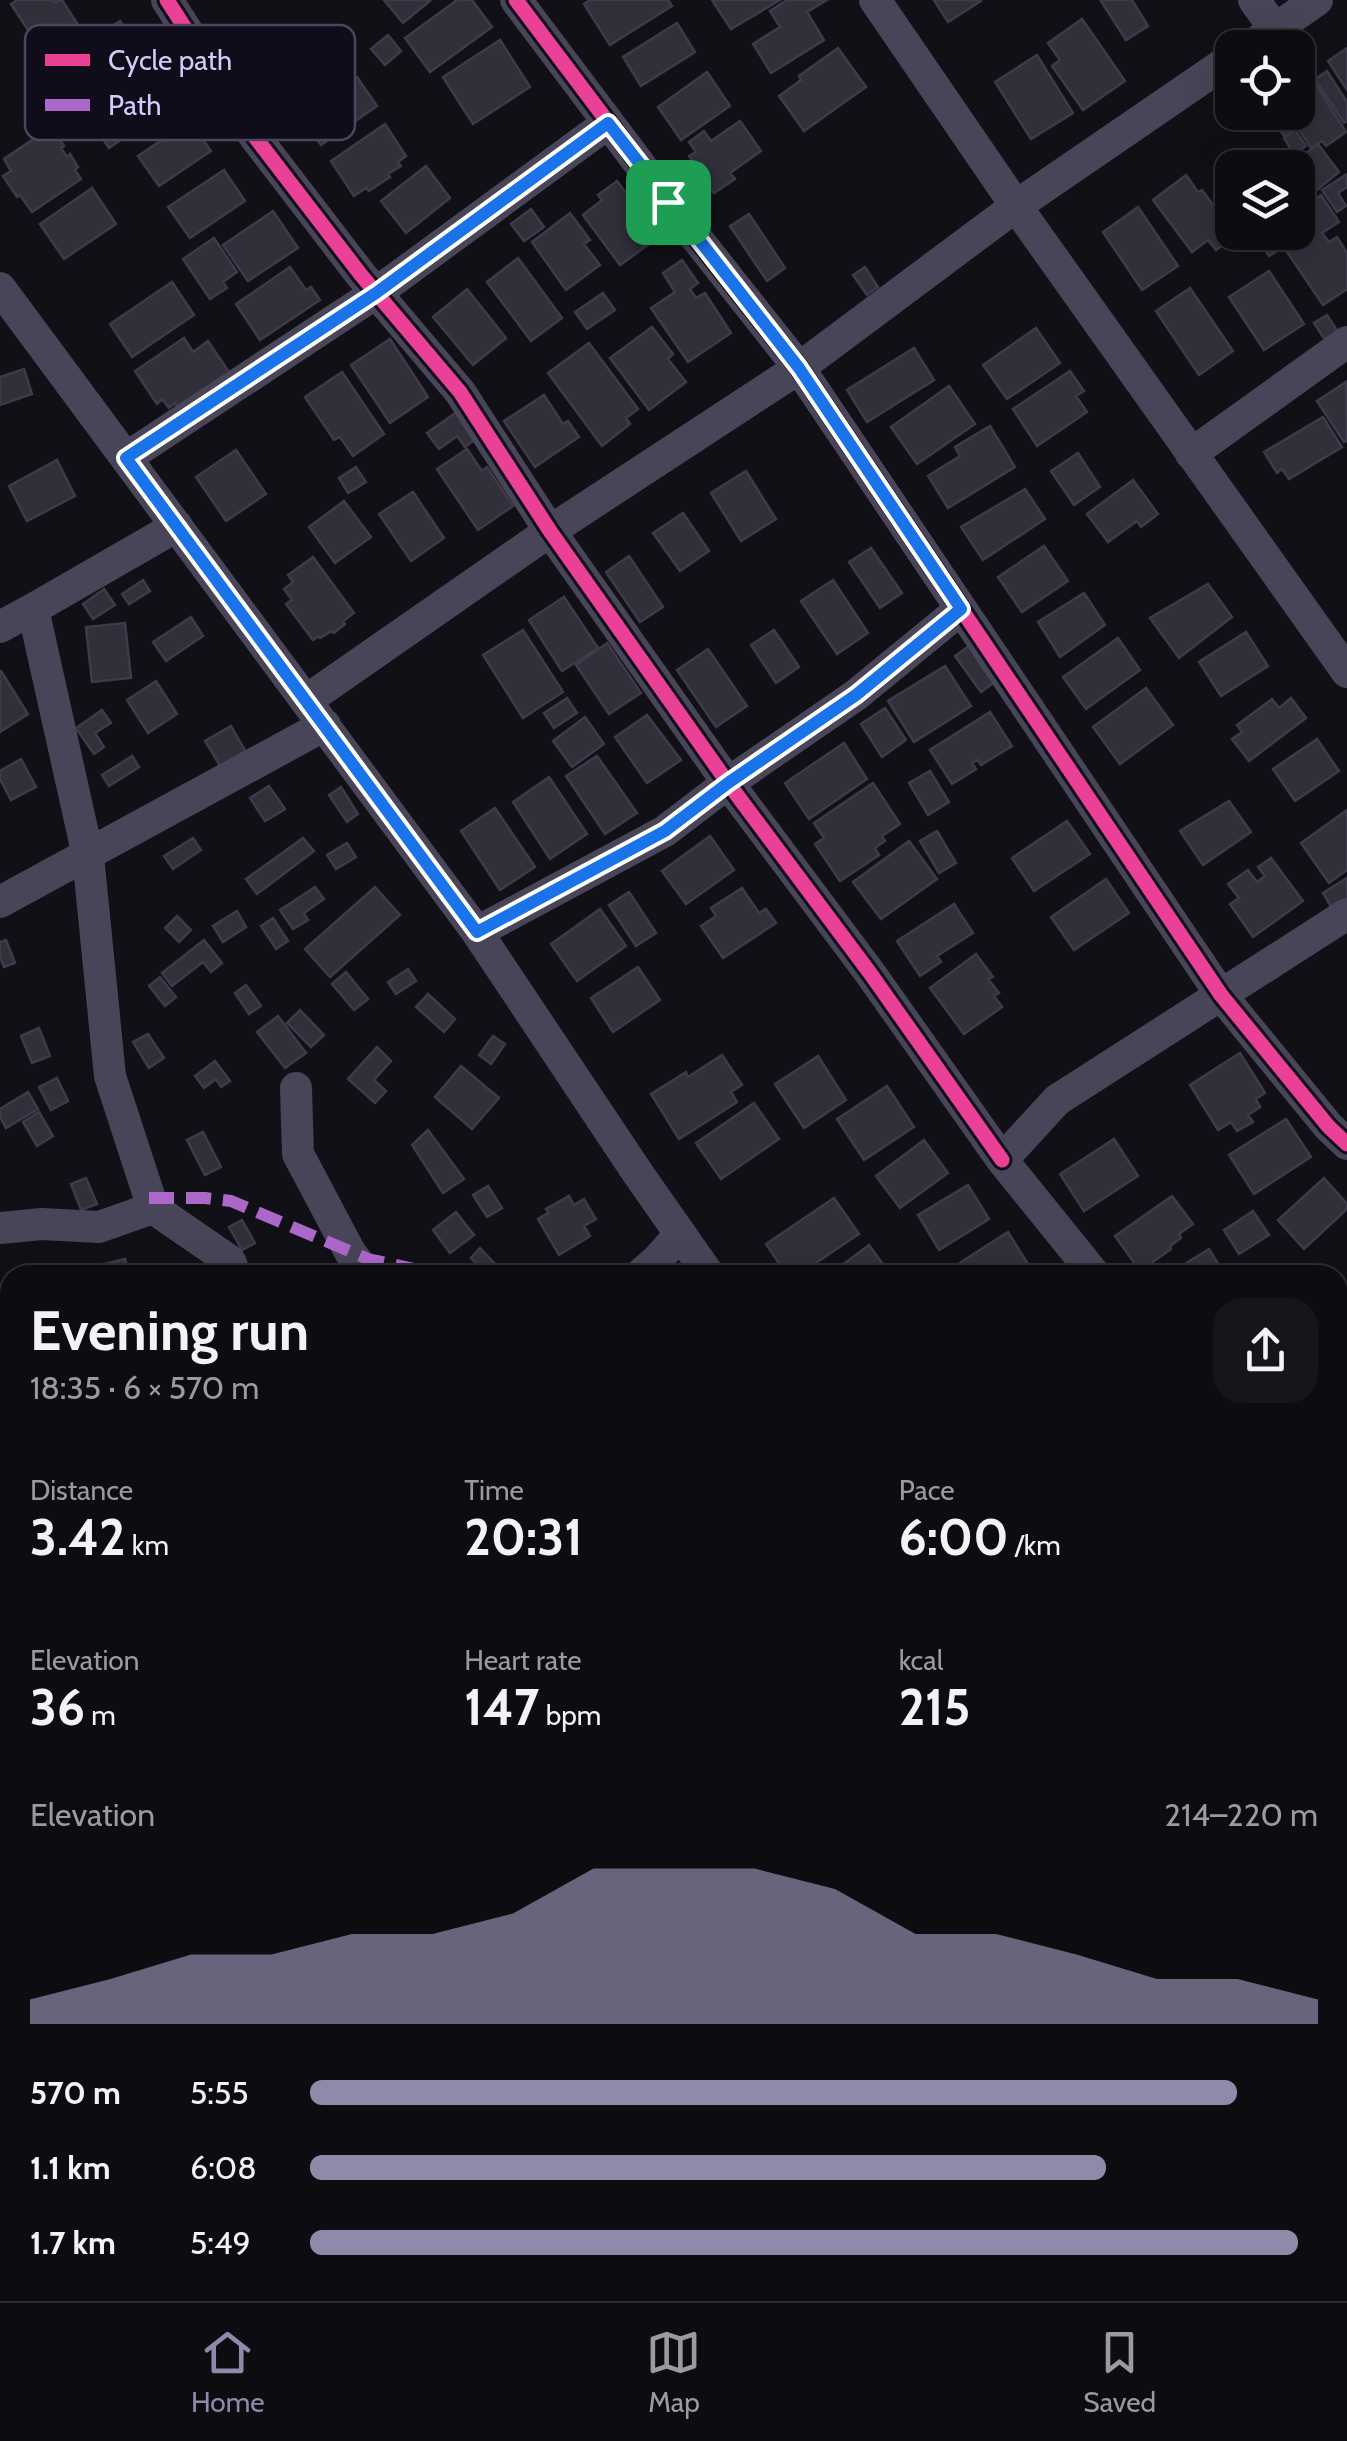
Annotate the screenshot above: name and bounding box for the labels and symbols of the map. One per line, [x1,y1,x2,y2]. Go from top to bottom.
legend [25,25,355,140]
text: Cycle path [108,43,232,77]
text: Path [108,88,161,122]
pin [626,160,711,245]

